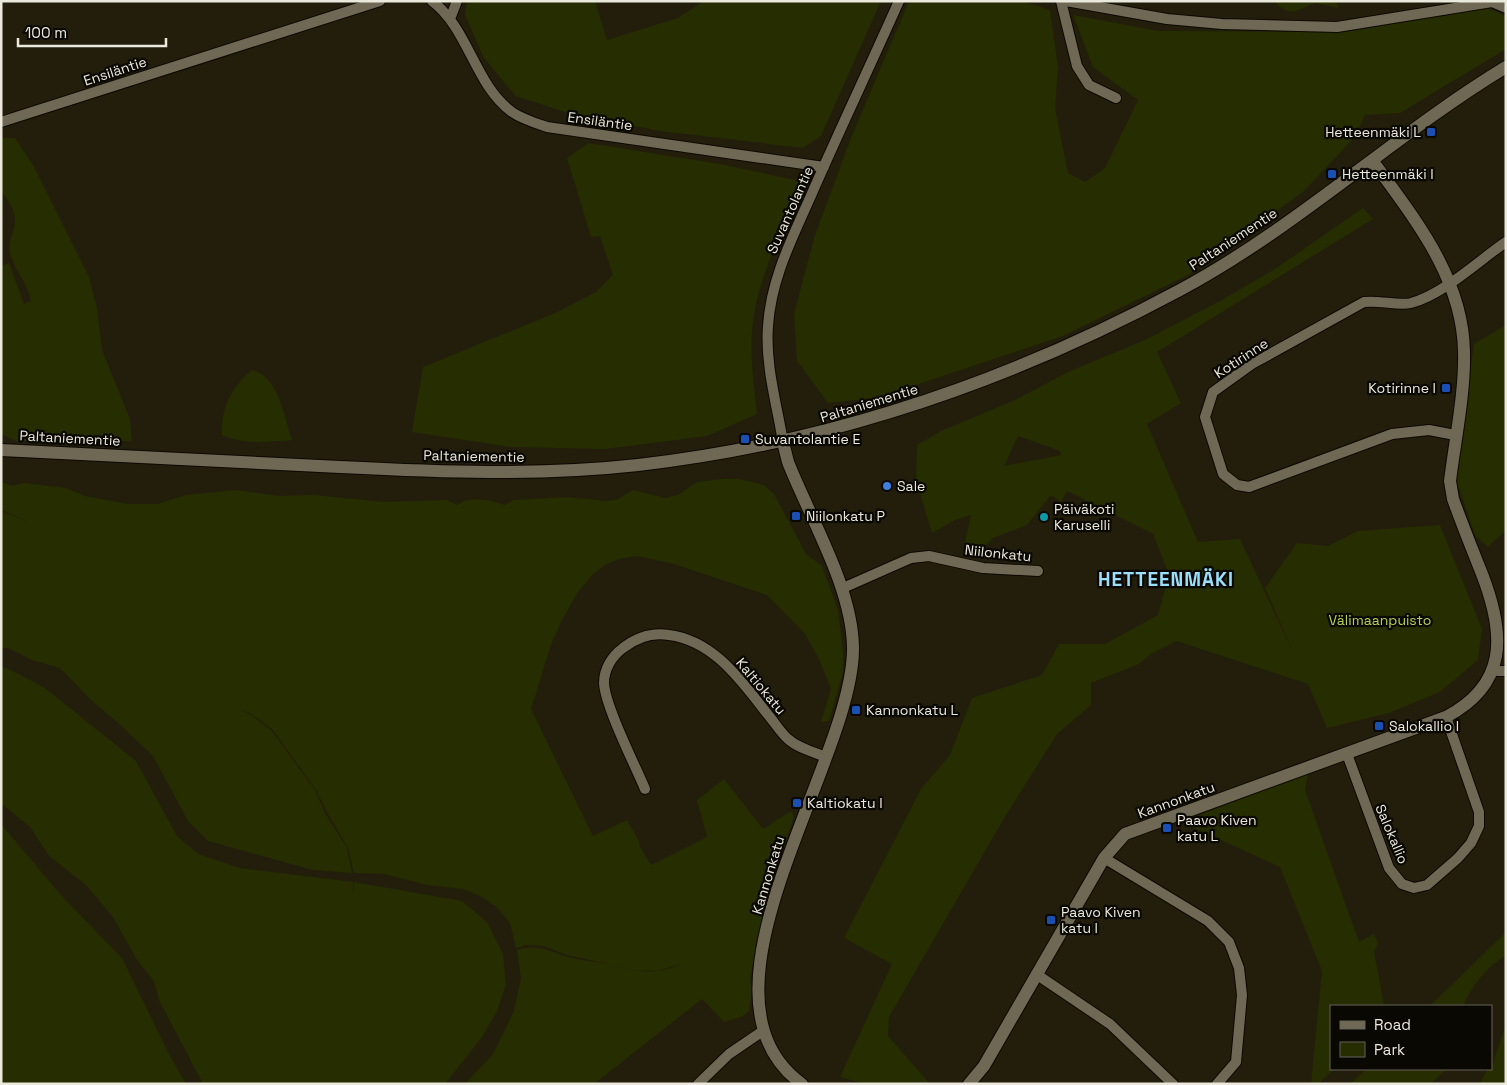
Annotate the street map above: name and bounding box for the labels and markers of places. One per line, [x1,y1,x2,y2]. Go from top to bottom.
place label: Hetteenmäki L [1325,123,1421,141]
marker: Hetteenmäki L [1425,126,1437,138]
place label: Hetteenmäki I [1342,165,1434,183]
marker: Hetteenmäki I [1326,168,1338,180]
place label: Kotirinne I [1368,379,1436,397]
marker: Kotirinne I [1440,382,1452,394]
place label: Suvantolantie E [755,430,860,448]
marker: Suvantolantie E [739,433,751,445]
place label: Sale [897,477,925,495]
marker: Sale [881,480,893,492]
place label: Päiväkoti Karuselli [1054,500,1115,534]
place label: Niilonkatu P [806,507,885,525]
marker: Niilonkatu P [790,510,802,522]
marker: Päiväkoti Karuselli [1038,511,1050,523]
place label: Kannonkatu L [866,701,959,719]
marker: Kannonkatu L [850,704,862,716]
place label: Salokallio I [1389,717,1459,735]
marker: Salokallio I [1373,720,1385,732]
place label: Kaltiokatu I [807,794,883,812]
marker: Kaltiokatu I [791,797,803,809]
place label: Paavo Kiven katu L [1177,811,1257,845]
marker: Paavo Kiven katu L [1161,822,1173,834]
place label: Paavo Kiven katu I [1061,903,1141,937]
marker: Paavo Kiven katu I [1045,914,1057,926]

